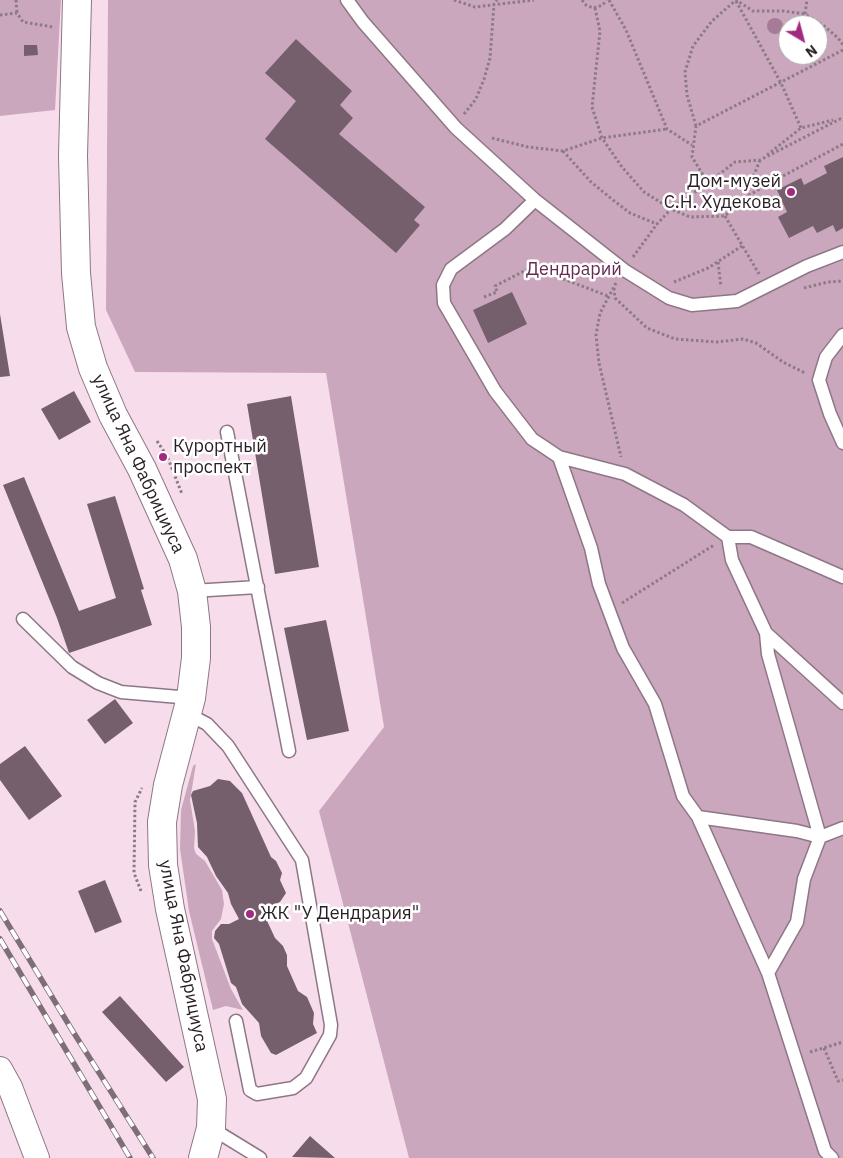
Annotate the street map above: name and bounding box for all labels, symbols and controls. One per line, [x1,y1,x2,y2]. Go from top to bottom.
north arrow [778,15,828,65]
text: N [802,41,821,61]
place label: Дом-музей С.Н. Худекова [664,171,781,213]
marker: Дом-музей С.Н. Худекова [785,186,797,198]
park label: Дендрарий [526,259,622,281]
street label: улица Яна Фабрициуса [87,371,189,557]
place label: Курортный проспект [173,436,267,478]
marker: Курортный проспект [157,451,169,463]
street label: улица Яна Фабрициуса [154,858,212,1054]
place label: ЖК "У Дендрария" [260,903,419,925]
marker: ЖК "У Дендрария" [244,908,256,920]

